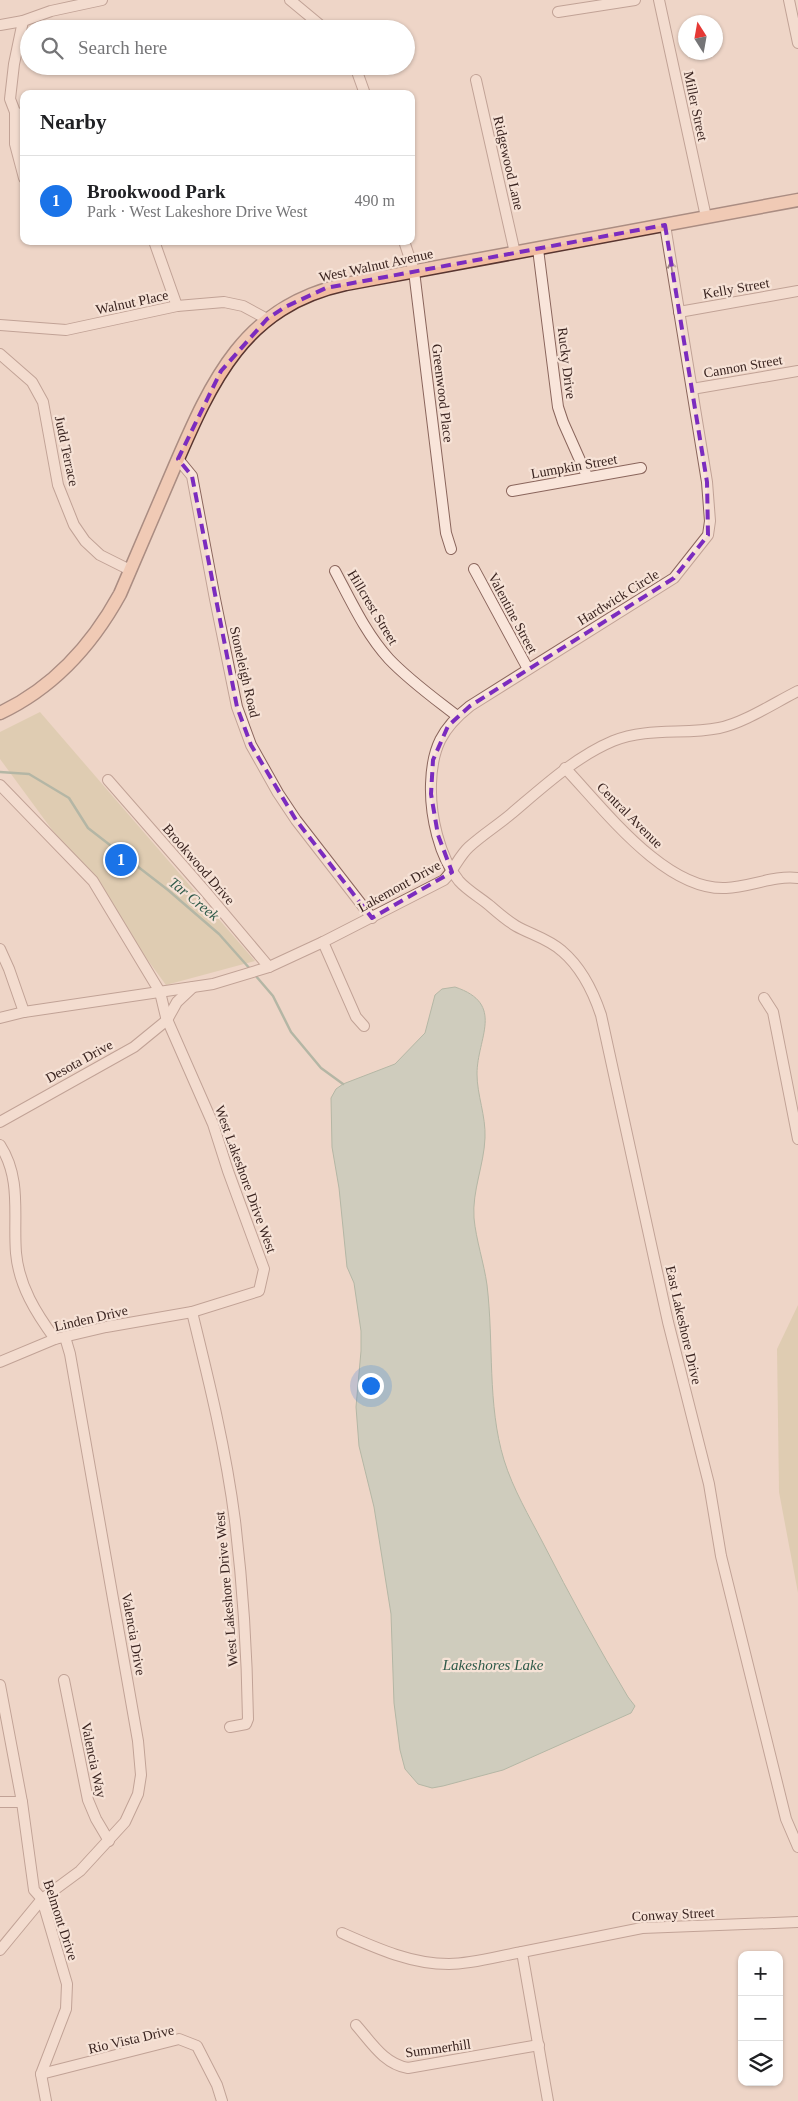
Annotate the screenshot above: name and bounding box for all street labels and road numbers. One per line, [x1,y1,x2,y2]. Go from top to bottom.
street label: Miller Street [681,70,710,143]
street label: Ridgewood Lane [490,115,527,212]
street label: West Walnut Avenue [318,246,435,285]
street label: Kelly Street [702,275,771,302]
street label: Walnut Place [94,287,170,318]
street label: Rucky Drive [555,326,578,400]
street label: Greenwood Place [429,343,456,443]
street label: Cannon Street [703,352,784,381]
street label: Judd Terrace [52,415,81,488]
street label: Lumpkin Street [530,451,619,481]
street label: Hardwick Circle [575,566,662,628]
street label: Hillcrest Street [344,567,401,647]
street label: Valentine Street [485,570,540,656]
street label: Stoneleigh Road [227,625,262,719]
street label: Central Avenue [594,779,666,851]
street label: Brookwood Drive [160,821,238,908]
street label: Lakemont Drive [355,858,443,915]
street label: Desota Drive [43,1037,115,1086]
street label: West Lakeshore Drive West [212,1103,279,1255]
street label: East Lakeshore Drive [663,1264,704,1386]
street label: Linden Drive [53,1303,129,1334]
street label: West Lakeshore Drive West [212,1511,241,1667]
street label: Valencia Drive [119,1592,148,1677]
street label: Valencia Way [78,1721,109,1799]
street label: Belmont Drive [40,1878,81,1962]
street label: Conway Street [631,1905,715,1924]
street label: Rio Vista Drive [87,2022,175,2057]
street label: Summerhill [404,2036,472,2061]

